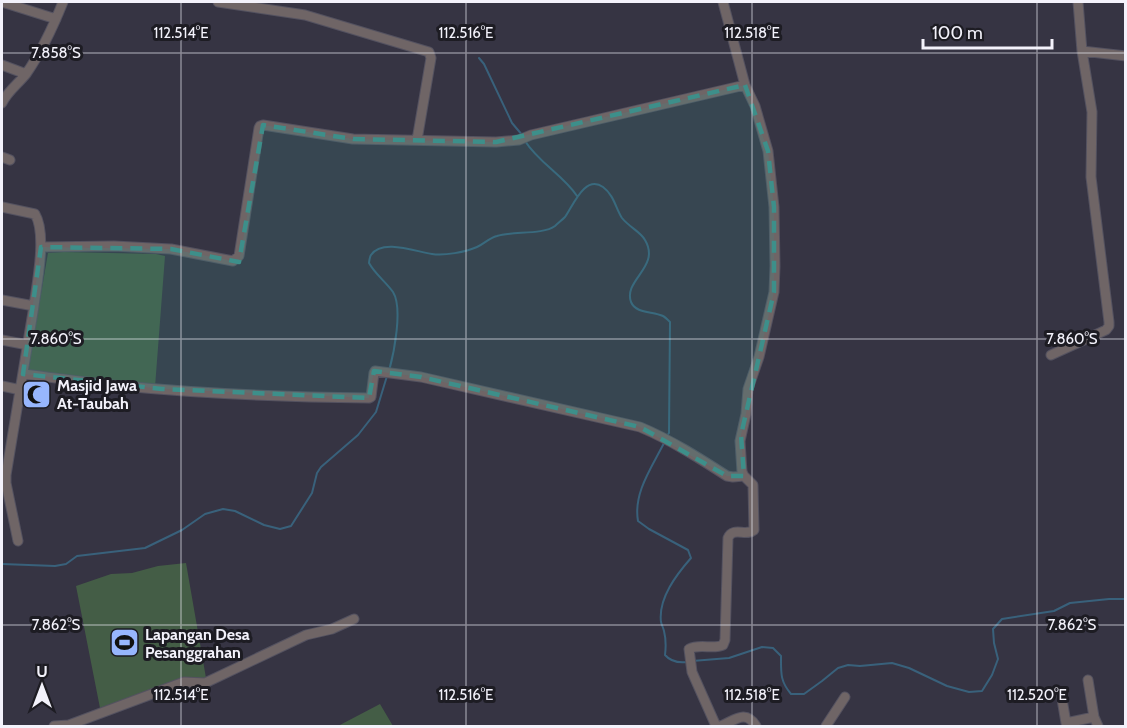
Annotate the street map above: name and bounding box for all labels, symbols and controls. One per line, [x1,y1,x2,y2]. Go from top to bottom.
scale bar [923,12,1052,50]
text: 100 m [932,22,983,44]
text: 112.514°E [154,24,208,42]
text: 112.516°E [439,24,493,42]
text: 112.518°E [724,24,780,42]
text: 7.858°S [31,44,81,62]
text: 7.860°S [30,330,82,348]
text: 7.860°S [1046,330,1098,348]
place label: Masjid Jawa At-Taubah [57,376,137,413]
mosque icon: Masjid Jawa At-Taubah [20,378,52,410]
text: 7.862°S [32,616,81,634]
text: 7.862°S [1048,616,1097,634]
place label: Lapangan Desa Pesanggrahan [145,625,250,662]
sports icon: Lapangan Desa Pesanggrahan [108,627,140,659]
north arrow [12,656,72,716]
text: U [36,662,48,681]
text: 112.514°E [154,686,208,704]
text: 112.516°E [439,686,493,704]
text: 112.518°E [724,686,780,704]
text: 112.520°E [1007,686,1067,704]

